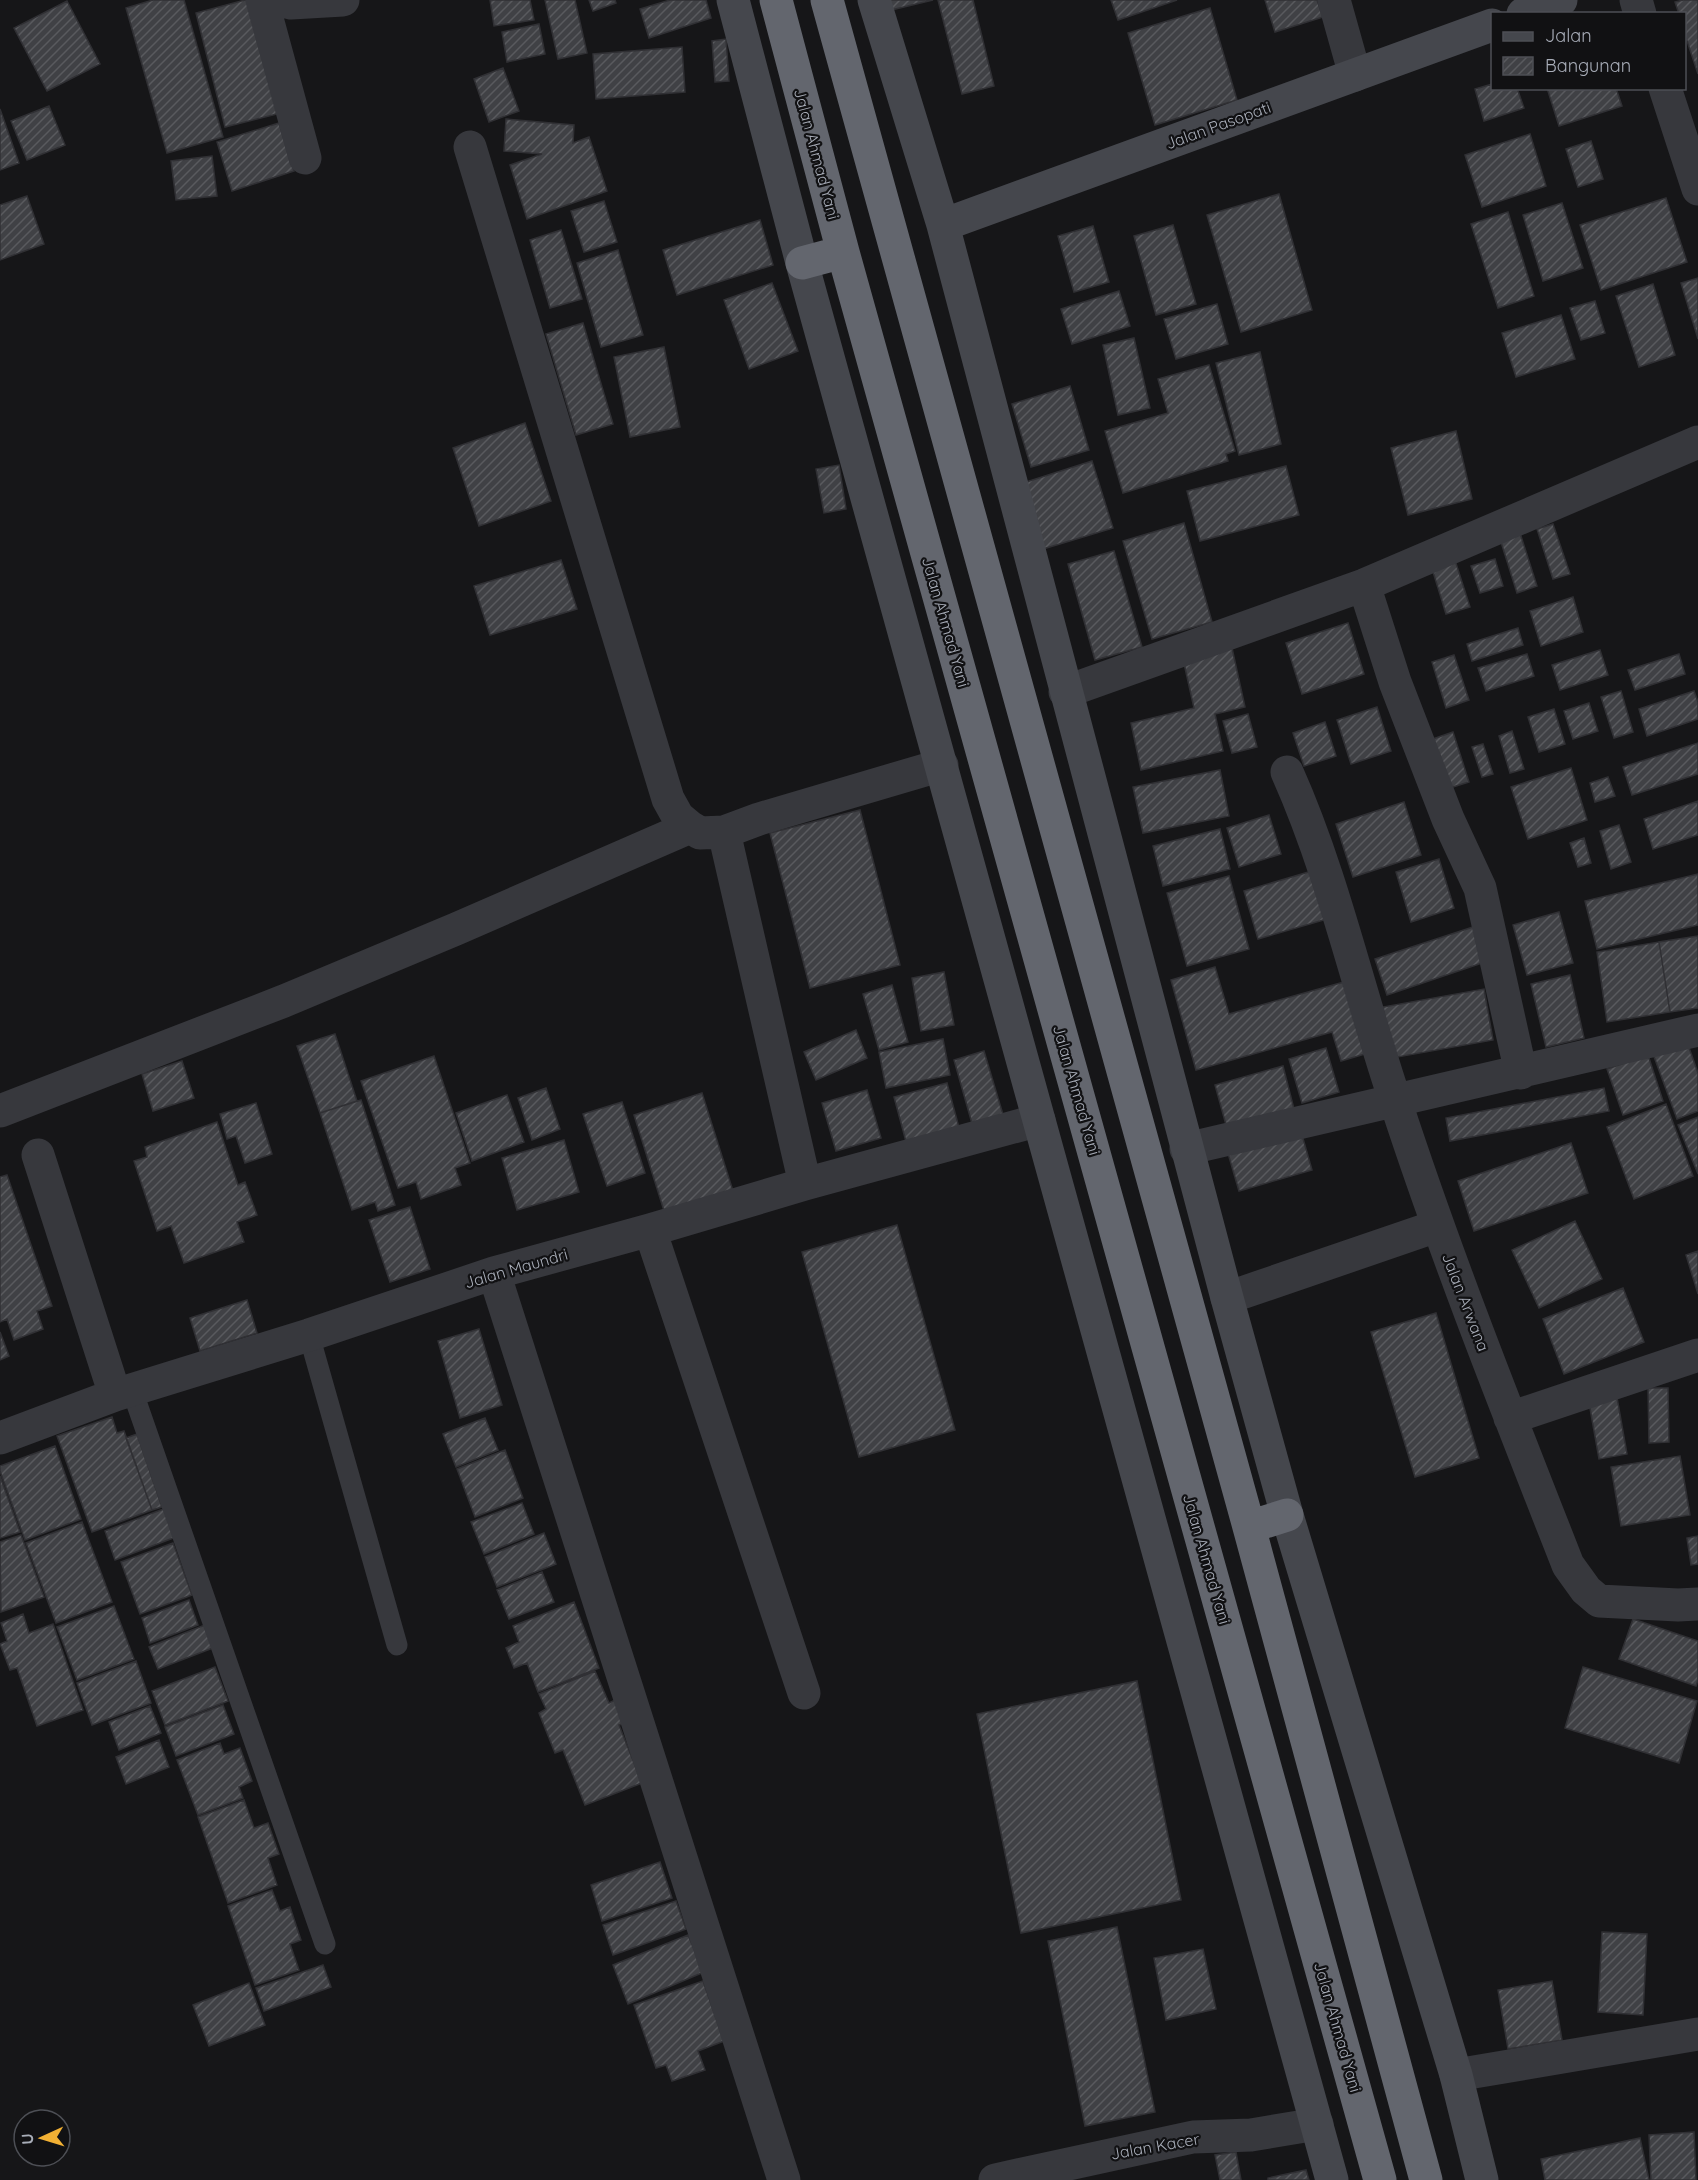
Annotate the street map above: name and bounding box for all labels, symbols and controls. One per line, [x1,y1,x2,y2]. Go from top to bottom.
legend [1491,12,1686,90]
text: Jalan [1545,24,1592,47]
text: Bangunan [1545,54,1631,77]
street label: Jalan Ahmad Yani [790,86,844,222]
street label: Jalan Pasopati [1163,97,1273,153]
street label: Jalan Ahmad Yani [918,555,974,689]
street label: Jalan Ahmad Yani [1049,1023,1105,1157]
street label: Jalan Maundri [462,1244,570,1292]
street label: Jalan Arwana [1438,1250,1494,1354]
street label: Jalan Ahmad Yani [1179,1492,1235,1626]
street label: Jalan Ahmad Yani [1310,1960,1366,2094]
north arrow [12,2108,72,2168]
street label: Jalan Kacer [1109,2128,1201,2164]
text: U [17,2133,37,2145]

